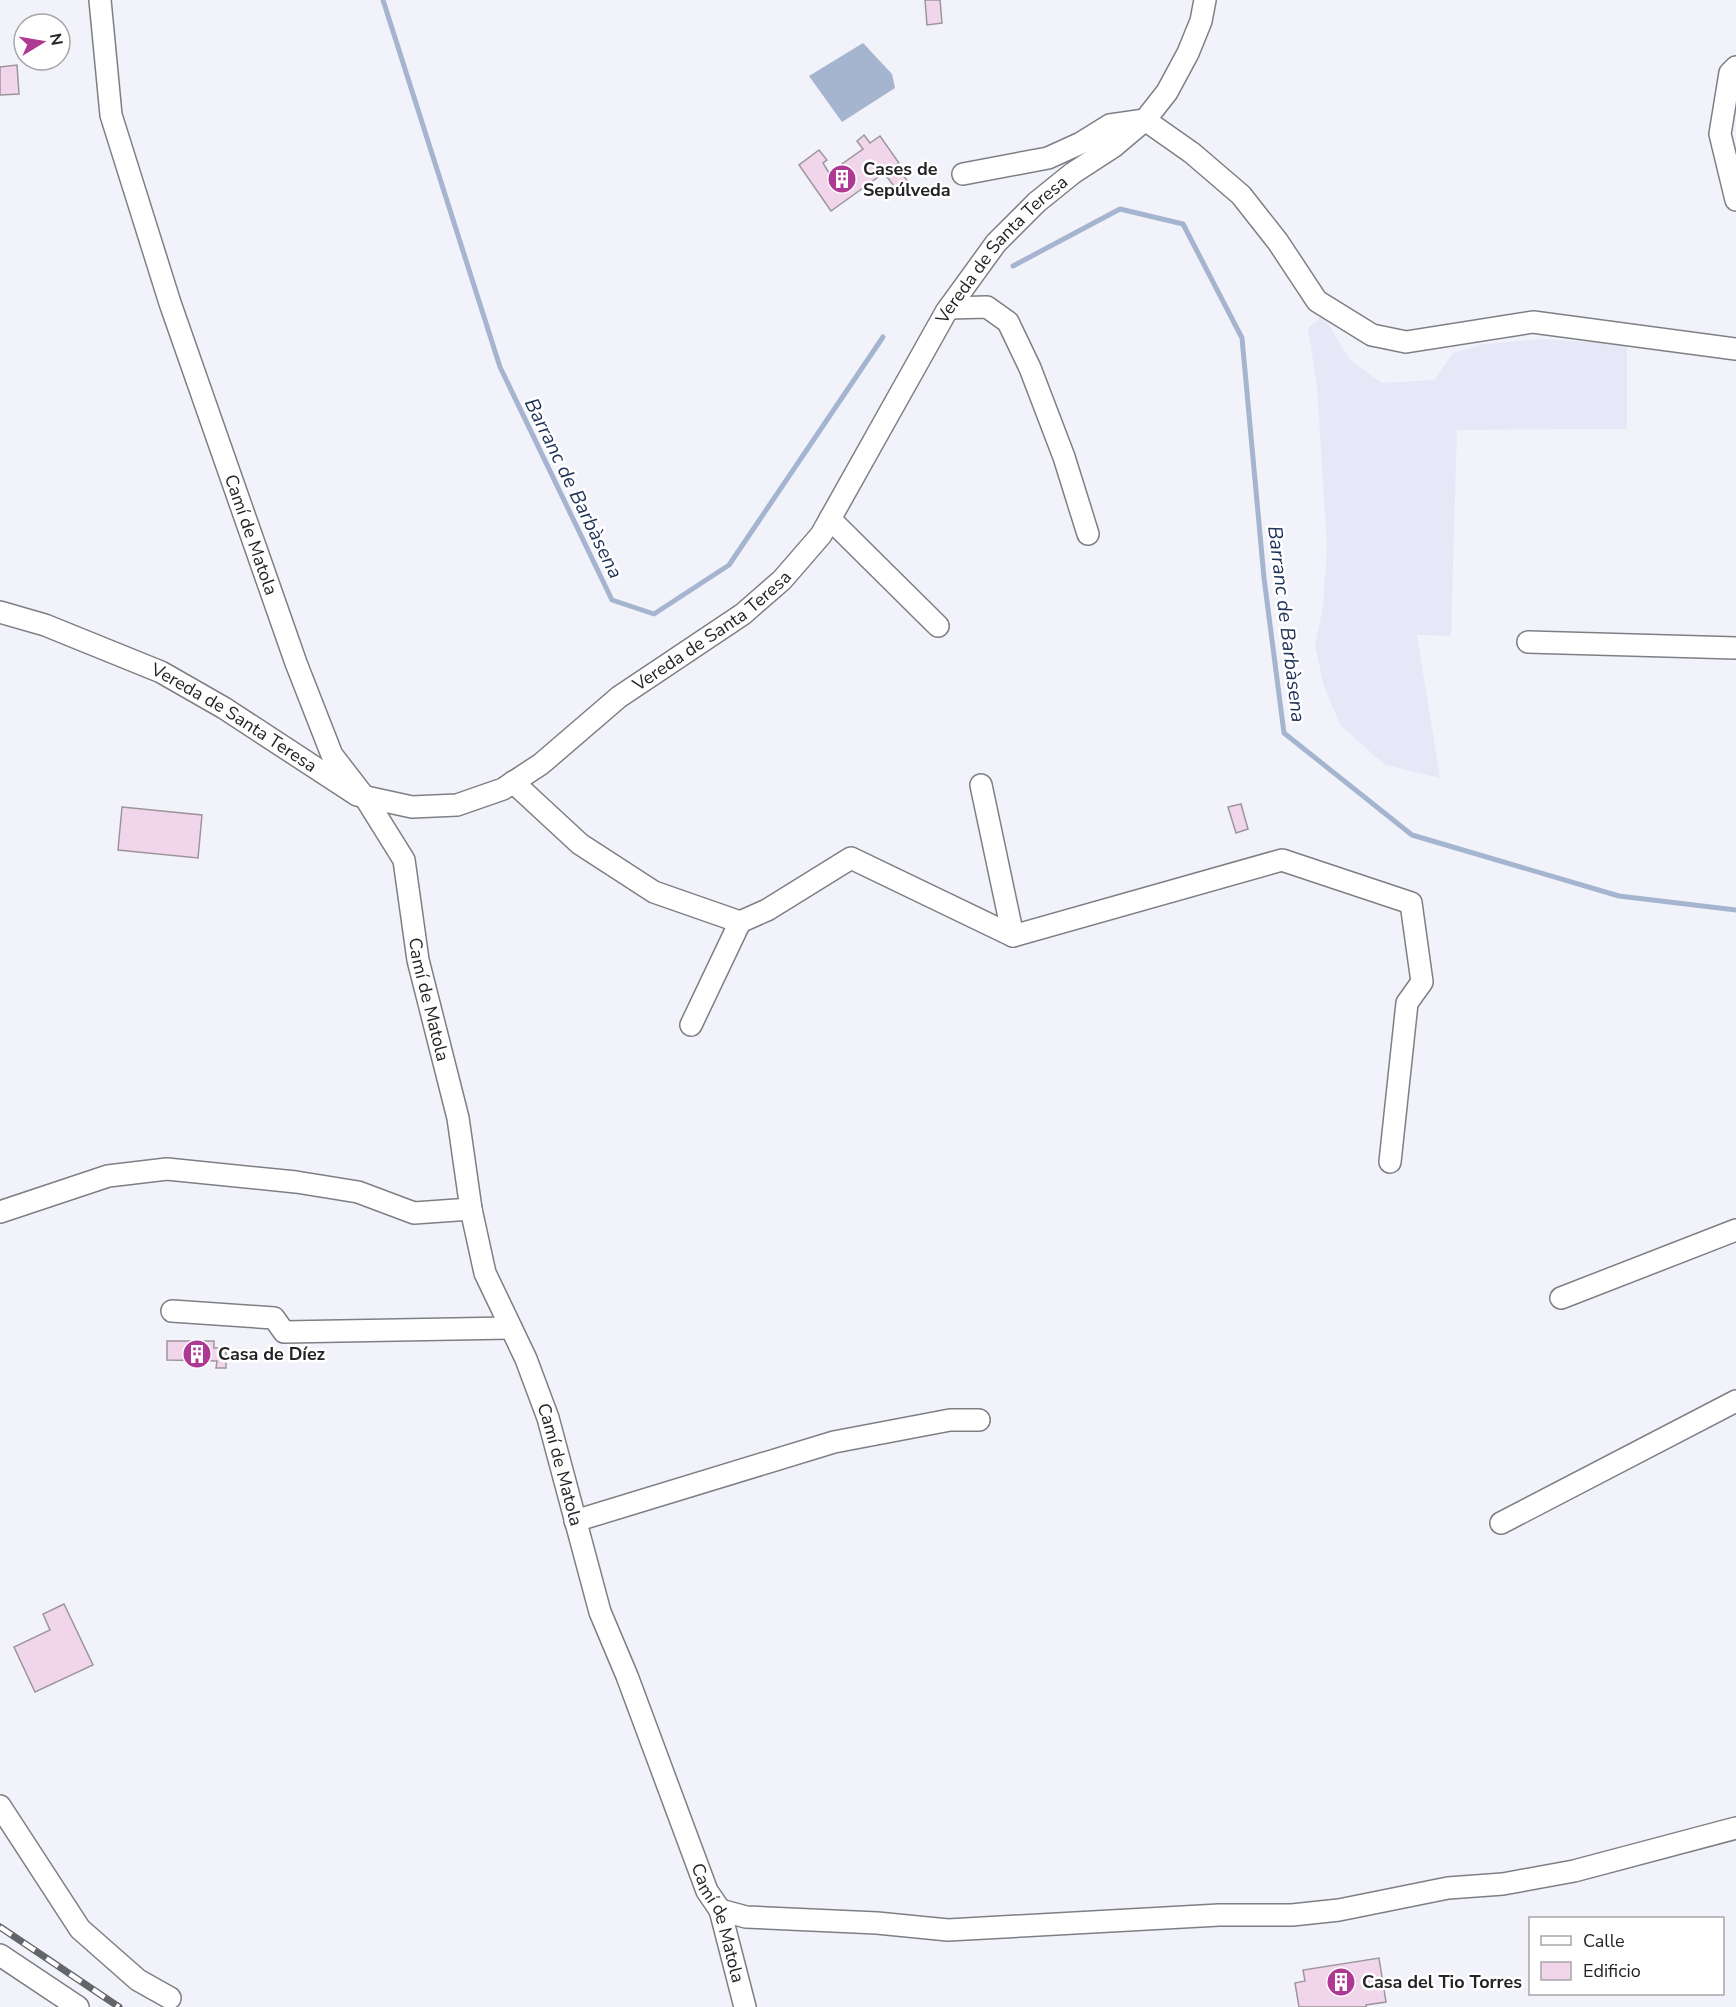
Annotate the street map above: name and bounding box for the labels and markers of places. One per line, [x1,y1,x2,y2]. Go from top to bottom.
place label: Cases de Sepúlveda [863,157,951,202]
building icon: Cases de Sepúlveda [826,163,858,195]
building icon: Casa de Díez [181,1338,213,1370]
place label: Casa de Díez [218,1342,326,1366]
building icon: Casa del Tio Torres [1325,1966,1357,1998]
place label: Casa del Tio Torres [1362,1970,1522,1994]

